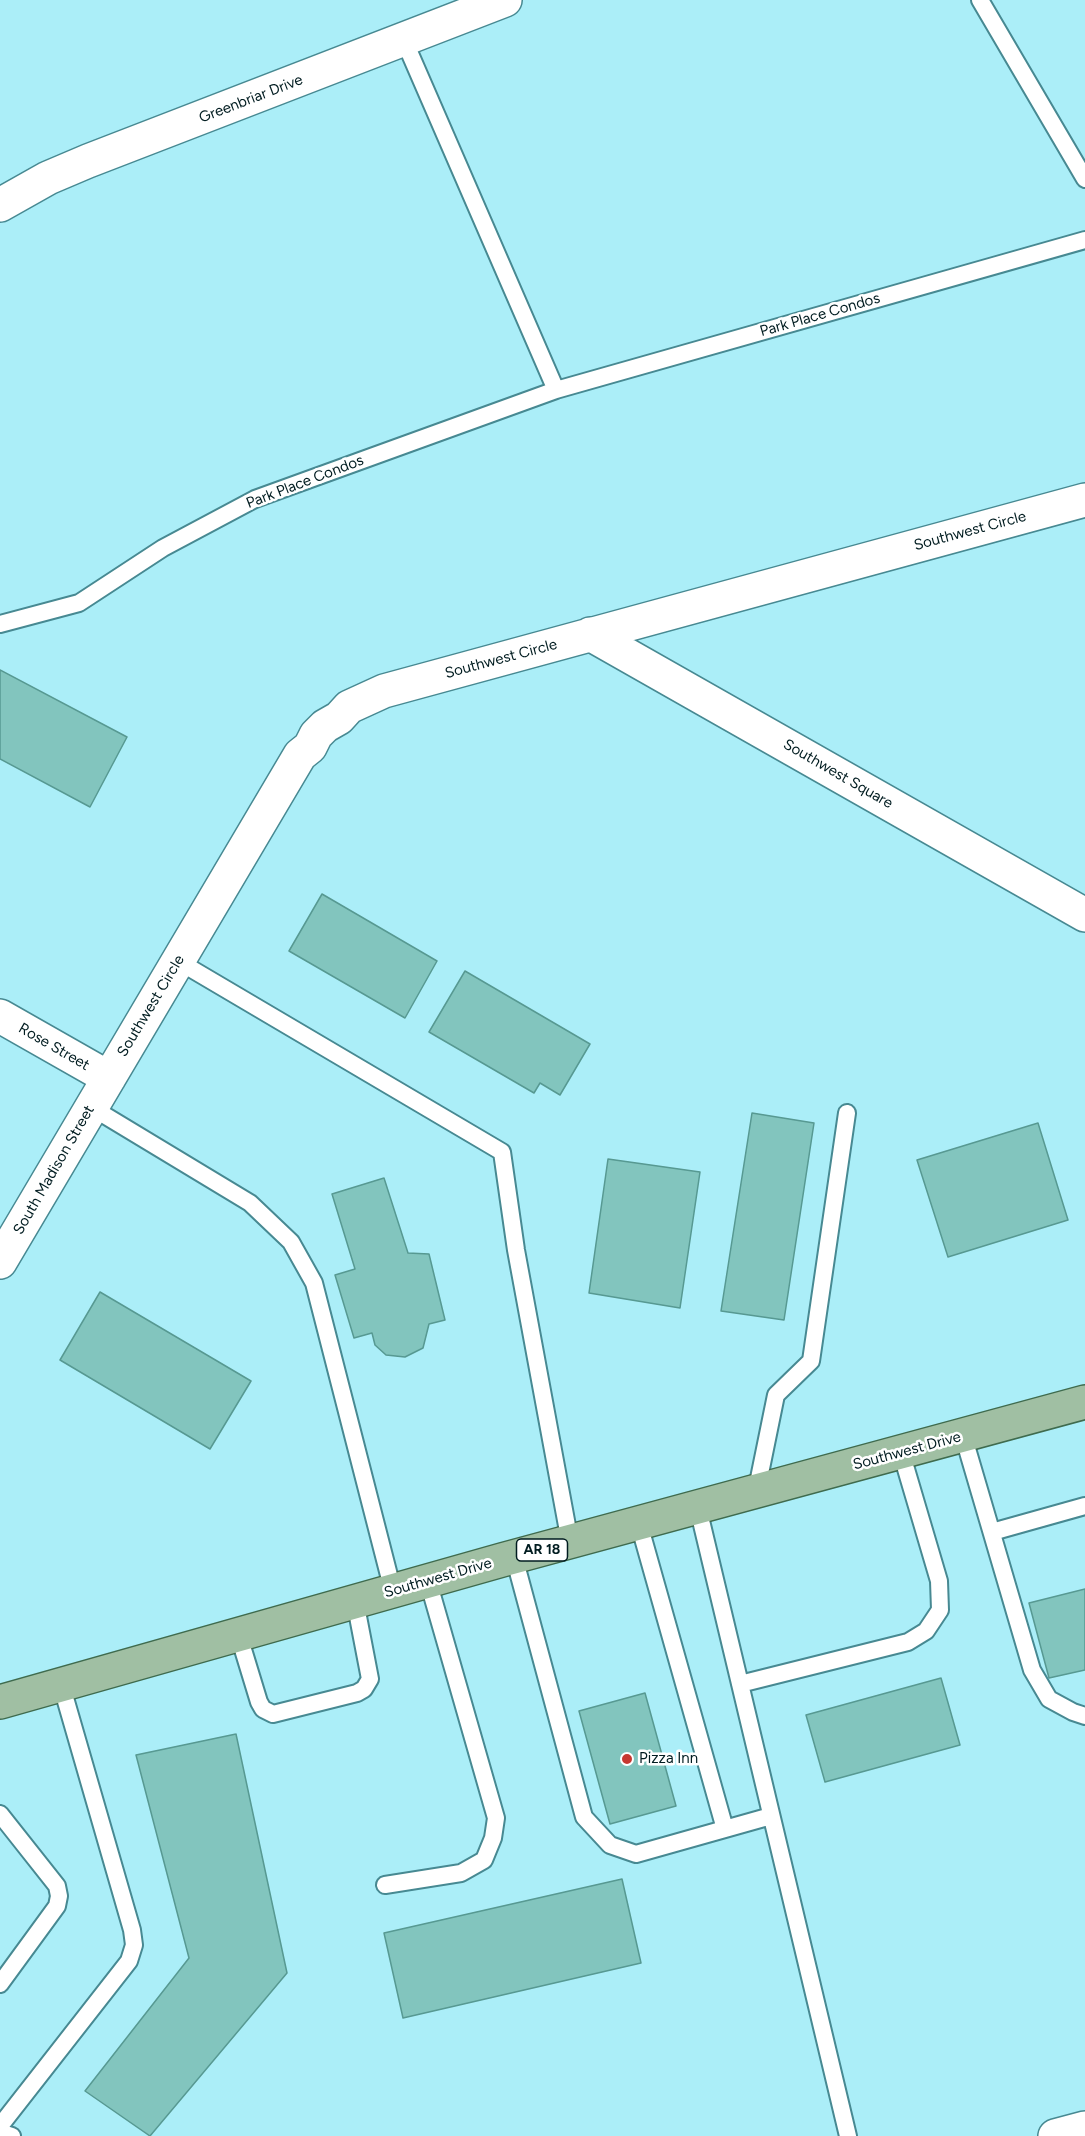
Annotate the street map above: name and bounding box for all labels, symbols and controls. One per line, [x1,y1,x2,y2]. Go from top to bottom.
street label: Greenbriar Drive [197,71,305,127]
street label: Park Place Condos [758,289,882,341]
street label: Park Place Condos [244,451,366,513]
street label: Southwest Circle [912,507,1028,555]
street label: Southwest Circle [443,635,559,683]
street label: Southwest Square [780,735,896,813]
street label: Southwest Circle [114,952,188,1060]
street label: Rose Street [15,1019,93,1075]
street label: South Madison Street [10,1102,98,1238]
street label: Southwest Drive [851,1428,963,1474]
road number: AR 18 [516,1539,568,1561]
street label: Southwest Drive [382,1554,494,1602]
place label: Pizza Inn [639,1750,698,1768]
marker: Pizza Inn [620,1752,634,1766]

